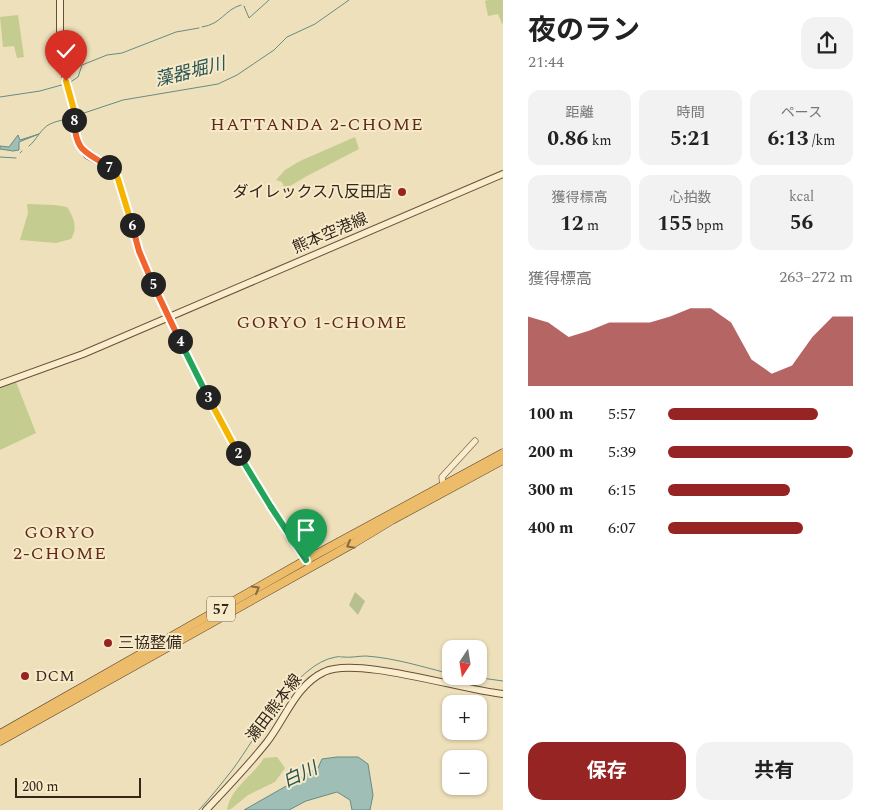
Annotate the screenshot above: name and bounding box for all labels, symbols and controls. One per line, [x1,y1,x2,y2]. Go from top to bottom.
text: 夜のラン [528,9,640,52]
button: share [801,17,853,69]
pin [45,30,87,81]
icon: check [52,37,80,65]
water label: 藻器堀川 [152,50,230,94]
text: 21:44 [528,50,564,74]
text: 距離 [566,102,594,123]
text: 時間 [677,102,705,123]
text: ペース [781,102,822,123]
pin: 8 [62,108,86,132]
text: 8 [71,110,78,131]
district label: HATTANDA 2-CHOME [210,111,424,138]
text: 0.86 [547,123,588,155]
text: 5:21 [670,123,711,155]
text: 6:13 [768,123,809,155]
text: km [588,130,612,151]
text: /km [809,130,835,151]
pin: 7 [96,154,122,180]
text: 7 [106,157,113,178]
place label: ダイレックス八反田店 [232,180,392,204]
marker: ダイレックス八反田店 [396,186,408,198]
text: kcal [789,186,814,207]
text: 獲得標高 [552,187,608,208]
text: 心拍数 [670,187,712,208]
street label: 熊本空港線 [288,206,372,260]
text: 56 [790,207,813,239]
text: 12 [560,208,584,240]
text: 155 [657,208,693,240]
pin: 6 [120,212,144,238]
text: 6 [129,215,136,236]
text: m [584,215,599,236]
text: bpm [693,215,724,236]
text: 263–272 m [779,265,853,289]
text: 獲得標高 [528,267,592,291]
pin: 5 [140,272,166,296]
text: 5 [150,274,157,295]
district label: GORYO 1-CHOME [237,309,407,336]
pin: 4 [168,328,192,354]
text: 4 [177,331,184,352]
pin: 3 [196,384,220,410]
text: 3 [205,387,212,408]
text: 100 m [528,402,573,426]
text: 5:57 [608,402,636,426]
pin: 2 [226,440,250,466]
text: 200 m [528,440,573,464]
text: 5:39 [608,440,636,464]
text: 2 [235,443,242,464]
text: 300 m [528,478,573,502]
text: 6:15 [608,478,636,502]
pin [285,509,327,560]
icon: arrive [292,516,320,544]
text: 400 m [528,516,573,540]
text: 6:07 [608,516,636,540]
district label: GORYO 2-CHOME [13,519,107,567]
one-way arrow [346,539,355,549]
one-way arrow [250,585,259,595]
road number: 57 [207,596,235,622]
place label: 三協整備 [118,631,182,655]
marker: 三協整備 [102,637,114,649]
north arrow [442,640,488,685]
map controls [442,640,487,795]
place label: DCM [35,664,75,688]
street label: 瀬田熊本線 [240,669,308,747]
marker: DCM [19,670,31,682]
button: + [442,695,487,740]
button: 保存 [528,742,686,800]
button: 共有 [696,742,853,800]
button: − [442,750,487,795]
water label: 白川 [278,754,324,795]
scale bar [15,775,141,798]
text: 200 m [22,776,59,797]

